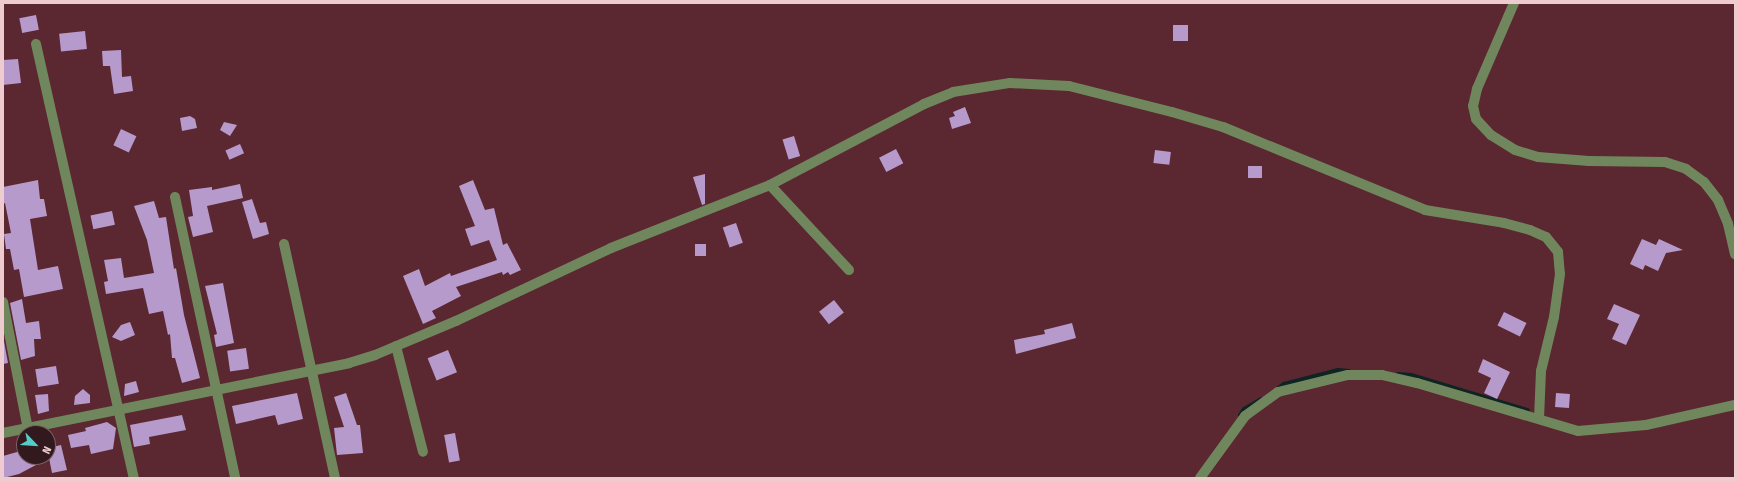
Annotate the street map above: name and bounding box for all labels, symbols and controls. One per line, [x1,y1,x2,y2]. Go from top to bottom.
north arrow [16,425,56,465]
text: N [39,444,54,456]

